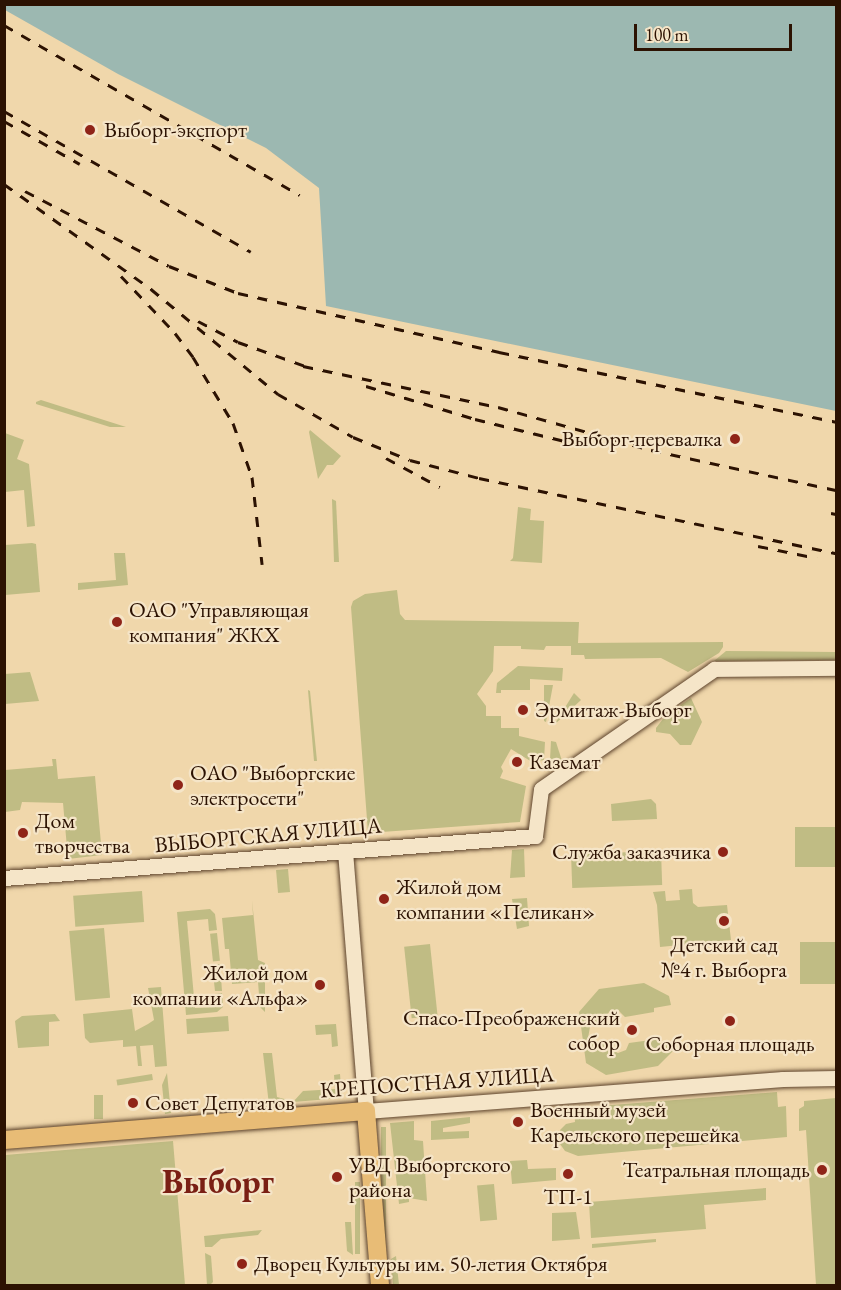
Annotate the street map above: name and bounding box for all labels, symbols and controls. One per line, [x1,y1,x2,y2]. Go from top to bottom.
scale bar [637,12,794,50]
text: 100 m [645,23,689,46]
place label: Выборг-экспорт [104,117,247,143]
marker: Выборг-экспорт [81,121,99,139]
place label: Выборг-перевалка [562,426,722,452]
marker: Выборг-перевалка [726,430,744,448]
place label: ОАО "Управляющая компания" ЖКХ [129,596,309,648]
marker: ОАО "Управляющая компания" ЖКХ [110,615,124,629]
place label: Эрмитаж-Выборг [535,697,692,723]
marker: Эрмитаж-Выборг [516,703,530,717]
place label: Каземат [529,749,601,775]
marker: Каземат [510,755,524,769]
place label: ОАО "Выборгские электросети" [190,759,355,810]
marker: ОАО "Выборгские электросети" [171,778,185,792]
place label: Дом творчества [35,807,130,858]
street label: ВЫБОРГСКАЯ УЛИЦА [153,812,383,858]
marker: Дом творчества [16,826,30,840]
place label: Служба заказчика [552,839,711,865]
marker: Служба заказчика [716,845,730,859]
place label: Жилой дом компании «Пеликан» [396,873,595,924]
marker: Жилой дом компании «Пеликан» [377,892,391,906]
marker: Детский сад №4 г. Выборга [717,914,731,928]
place label: Детский сад №4 г. Выборга [661,931,787,982]
place label: Жилой дом компании «Альфа» [132,959,308,1010]
marker: Жилой дом компании «Альфа» [313,978,327,992]
place label: Спасо-Преображенский собор [403,1004,620,1056]
marker: Соборная площадь [723,1014,737,1028]
marker: Спасо-Преображенский собор [625,1023,639,1037]
place label: Соборная площадь [645,1031,815,1057]
street label: КРЕПОСТНАЯ УЛИЦА [319,1061,555,1103]
place label: Совет Депутатов [145,1090,295,1116]
marker: Совет Депутатов [126,1096,140,1110]
place label: Военный музей Карельского перешейка [530,1096,739,1148]
marker: Военный музей Карельского перешейка [511,1115,525,1129]
place label: УВД Выборгского района [349,1151,511,1202]
place label: Театральная площадь [622,1157,810,1183]
district label: Выборг [162,1162,274,1202]
marker: Театральная площадь [815,1163,829,1177]
marker: ТП-1 [561,1167,575,1181]
marker: УВД Выборгского района [330,1170,344,1184]
place label: ТП-1 [543,1184,593,1210]
place label: Дворец Культуры им. 50-летия Октября [254,1251,608,1277]
marker: Дворец Культуры им. 50-летия Октября [235,1257,249,1271]

